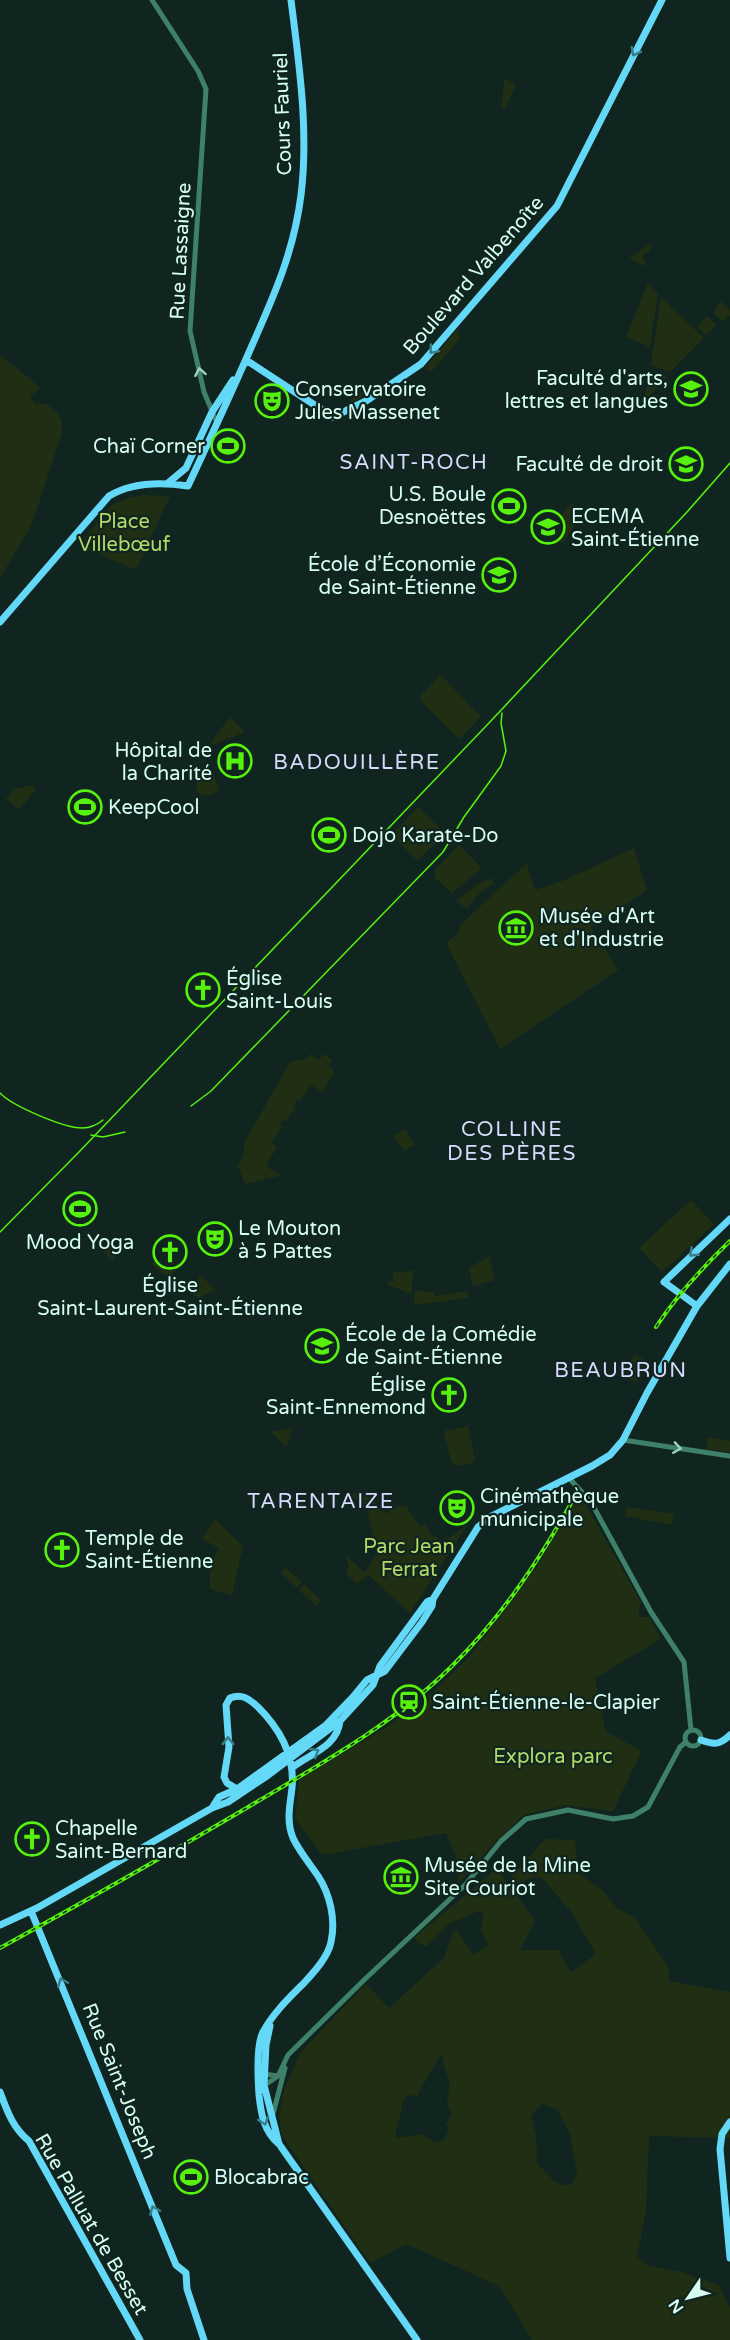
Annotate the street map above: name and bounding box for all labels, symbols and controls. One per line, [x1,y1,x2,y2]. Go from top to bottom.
one-way arrow [631,46,643,57]
street label: Cours Fauriel [269,52,297,176]
street label: Rue Lassaigne [165,182,197,320]
street label: Boulevard Valbenoîte [398,191,549,360]
one-way arrow [429,343,440,354]
one-way arrow [194,367,207,377]
place label: Faculté d'arts, lettres et langues [505,367,668,414]
school or university icon: Faculté d'arts, lettres et langues [673,371,709,407]
place label: Conservatoire Jules Massenet [295,378,440,425]
theatre icon: Conservatoire Jules Massenet [254,383,290,419]
sports icon: Chaï Corner [210,428,246,464]
place label: Chaï Corner [93,435,205,459]
school or university icon: Faculté de droit [668,446,704,482]
district label: SAINT-ROCH [340,450,488,475]
place label: Faculté de droit [515,453,663,477]
place label: U.S. Boule Desnoëttes [379,483,486,530]
sports icon: U.S. Boule Desnoëttes [491,488,527,524]
place label: ECEMA Saint-Étienne [571,505,699,552]
school or university icon: ECEMA Saint-Étienne [530,509,566,545]
park label: Place Villebœuf [78,510,170,557]
place label: École d’Économie de Saint-Étienne [308,552,476,600]
school or university icon: École d’Économie de Saint-Étienne [481,557,517,593]
place label: Hôpital de la Charité [114,739,212,786]
hospital icon: Hôpital de la Charité [217,743,253,779]
district label: BADOUILLÈRE [273,750,441,775]
sports icon: KeepCool [67,789,103,825]
place label: KeepCool [108,796,199,820]
sports icon: Dojo Karate-Do [311,817,347,853]
place label: Dojo Karate-Do [352,824,498,848]
place label: Musée d'Art et d'Industrie [539,905,664,952]
museum icon: Musée d'Art et d'Industrie [498,910,534,946]
place label: Église Saint-Louis [226,966,333,1014]
church icon: Église Saint-Louis [185,972,221,1008]
district label: COLLINE DES PÈRES [447,1117,577,1166]
sports icon: Mood Yoga [62,1191,98,1227]
place label: Le Mouton à 5 Pattes [238,1217,341,1264]
theatre icon: Le Mouton à 5 Pattes [197,1221,233,1257]
place label: Mood Yoga [26,1231,134,1255]
church icon: Église Saint-Laurent-Saint-Étienne [152,1234,188,1270]
one-way arrow [690,1246,700,1257]
place label: Église Saint-Laurent-Saint-Étienne [37,1273,303,1321]
place label: École de la Comédie de Saint-Étienne [345,1322,537,1370]
school or university icon: École de la Comédie de Saint-Étienne [304,1328,340,1364]
district label: BEAUBRUN [554,1358,688,1383]
place label: Église Saint-Ennemond [266,1372,426,1420]
church icon: Église Saint-Ennemond [431,1377,467,1413]
one-way arrow [672,1442,681,1454]
place label: Cinémathèque municipale [480,1485,619,1532]
district label: TARENTAIZE [247,1489,395,1514]
theatre icon: Cinémathèque municipale [439,1490,475,1526]
place label: Temple de Saint-Étienne [85,1527,213,1574]
church icon: Temple de Saint-Étienne [44,1532,80,1568]
park label: Parc Jean Ferrat [363,1535,455,1582]
station icon: Saint-Étienne-le-Clapier [391,1684,427,1720]
place label: Saint-Étienne-le-Clapier [432,1690,660,1715]
one-way arrow [222,1737,234,1746]
park label: Explora parc [493,1745,613,1769]
one-way arrow [309,1748,319,1759]
place label: Chapelle Saint-Bernard [55,1817,187,1864]
church icon: Chapelle Saint-Bernard [14,1821,50,1857]
place label: Musée de la Mine Site Couriot [424,1854,591,1901]
museum icon: Musée de la Mine Site Couriot [383,1859,419,1895]
one-way arrow [57,1978,69,1989]
street label: Rue Saint-Joseph [77,2000,161,2163]
one-way arrow [257,2115,269,2125]
street label: Rue Palluat de Besset [29,2130,153,2320]
sports icon: Blocabrac [173,2159,209,2195]
place label: Blocabrac [214,2166,309,2190]
one-way arrow [149,2206,161,2217]
north arrow [658,2268,718,2328]
text: N [665,2295,688,2317]

